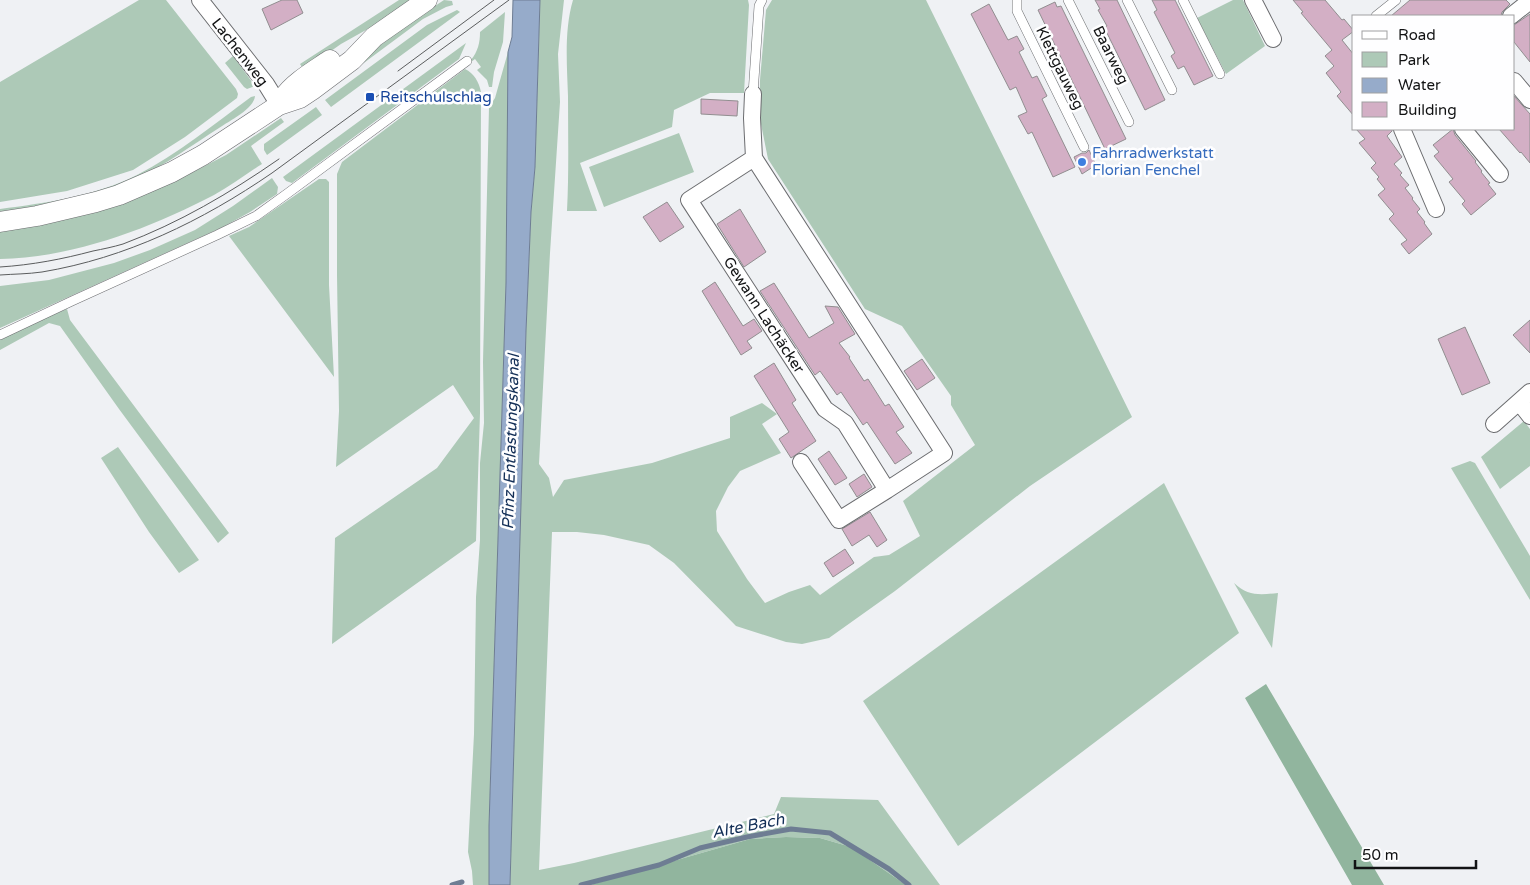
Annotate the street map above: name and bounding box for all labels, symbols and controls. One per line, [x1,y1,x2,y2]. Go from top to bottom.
street label: Lachenweg [208,14,272,90]
legend [1352,15,1515,130]
street label: Klettgauweg [1032,23,1088,113]
street label: Baarweg [1089,23,1133,87]
text: Road [1398,26,1436,44]
text: Park [1398,51,1430,69]
text: Water [1398,76,1441,94]
place label: Reitschulschlag [380,88,492,106]
marker: Reitschulschlag [364,91,376,103]
text: Building [1398,101,1457,119]
place label: Fahrradwerkstatt Florian Fenchel [1092,144,1214,179]
marker: Fahrradwerkstatt Florian Fenchel [1076,156,1088,168]
street label: Gewann Lachäcker [720,253,808,377]
water label: Pfinz-Entlastungskanal [498,352,524,530]
water label: Alte Bach [710,809,787,843]
scale bar [1355,838,1476,870]
text: 50 m [1362,846,1399,864]

